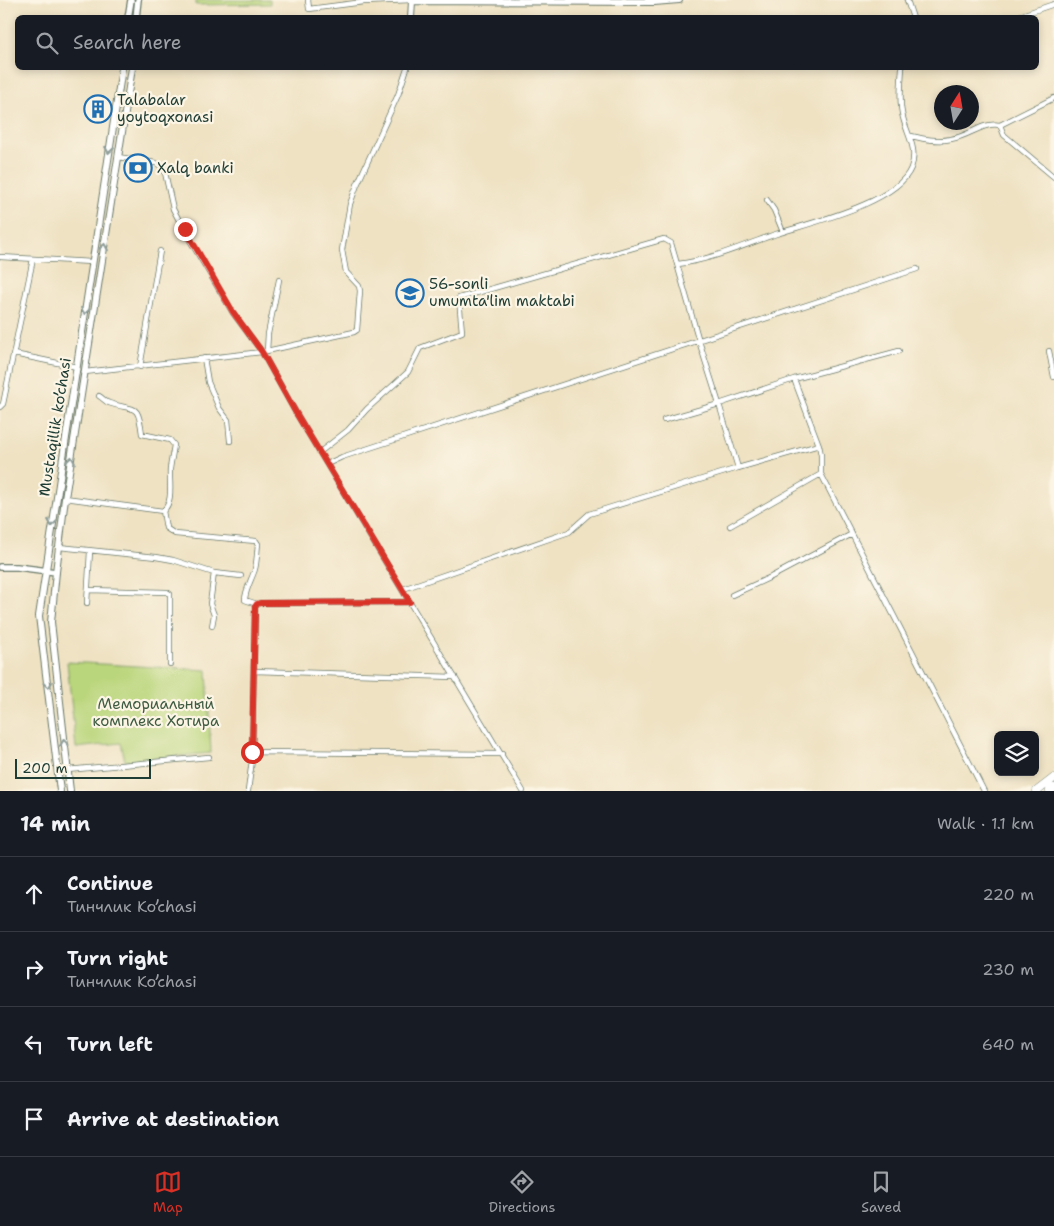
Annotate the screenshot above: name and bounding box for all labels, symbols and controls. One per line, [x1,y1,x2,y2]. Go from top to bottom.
search box [15,15,1039,70]
icon: search [33,29,61,57]
text: Search here [73,30,182,55]
north arrow [934,85,979,130]
place label: Talabalar yoytoqxonasi [117,90,213,127]
building icon: Talabalar yoytoqxonasi [83,94,113,124]
one-way arrow [105,146,115,155]
bank icon: Xalq banki [123,153,153,183]
place label: Xalq banki [157,158,234,178]
route end [174,218,197,241]
one-way arrow [99,243,109,251]
place label: 56-sonli umumta'lim maktabi [429,274,575,311]
school or university icon: 56-sonli umumta'lim maktabi [395,278,425,308]
one-way arrow [80,307,91,315]
street label: Mustaqillik ko’chasi [34,356,76,498]
one-way arrow [66,455,76,464]
one-way arrow [48,519,58,528]
one-way arrow [42,681,53,689]
park label: Мемориальный комплекс Хотира [93,694,220,731]
map controls [994,731,1039,776]
button: layers [994,731,1039,776]
one-way arrow [59,738,70,746]
route start [241,741,264,764]
scale bar [15,756,151,779]
text: 200 m [22,759,68,777]
text: 14 min [20,810,90,838]
text: Walk · 1.1 km [937,813,1034,834]
text: Continue [67,871,153,896]
icon: ahead [20,880,48,908]
text: 220 m [982,884,1034,905]
text: Тинчлик Ko’chasi [67,896,197,917]
text: Turn right [67,946,168,971]
icon: right [20,955,48,983]
text: 230 m [982,959,1034,980]
text: Тинчлик Ko’chasi [67,971,197,992]
icon: left [20,1030,48,1058]
text: Turn left [67,1032,153,1057]
text: 640 m [982,1034,1034,1055]
icon: arrive [20,1105,48,1133]
text: Arrive at destination [67,1107,279,1132]
tab: Map [153,1168,183,1216]
tab: Directions [489,1168,555,1216]
tab: Saved [861,1168,901,1216]

